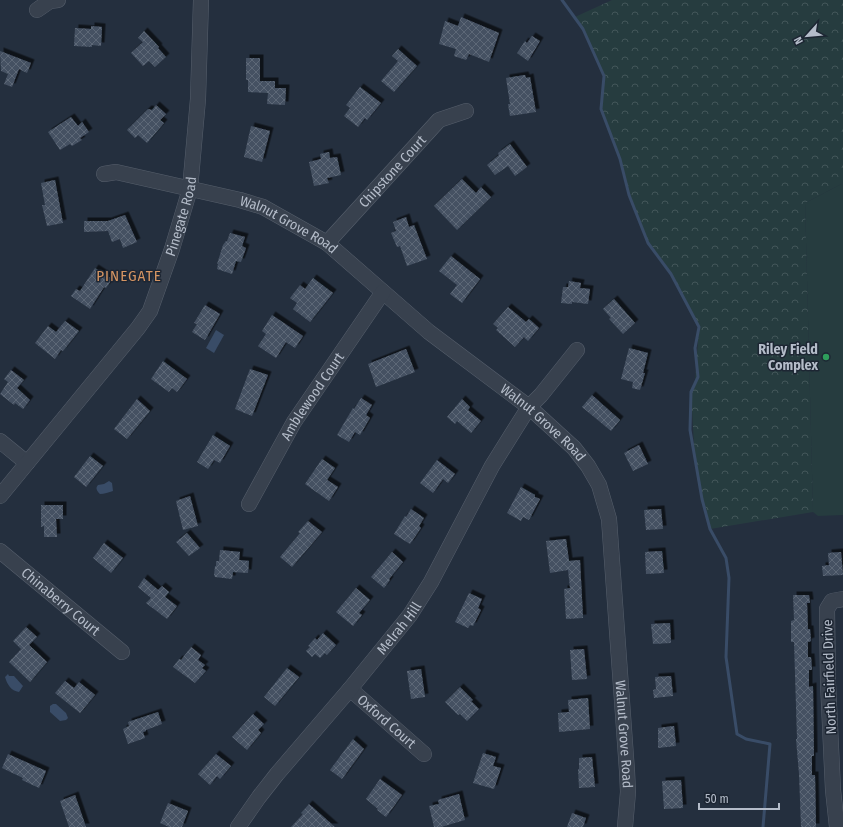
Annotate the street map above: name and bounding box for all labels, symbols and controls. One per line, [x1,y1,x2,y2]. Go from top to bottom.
north arrow [787,16,827,56]
text: N [791,34,806,46]
street label: Chipstone Court [356,132,430,211]
street label: Pinegate Road [162,176,200,259]
street label: Walnut Grove Road [238,192,341,257]
district label: PINEGATE [96,267,162,285]
place label: Riley Field Complex [758,341,818,374]
street label: Amblewood Court [278,349,348,443]
marker: Riley Field Complex [821,352,831,362]
street label: Walnut Grove Road [497,381,589,465]
street label: Chinaberry Court [18,564,104,639]
street label: Melrah Hill [373,599,425,658]
street label: North Fairfield Drive [819,619,840,735]
street label: Walnut Grove Road [612,680,636,789]
street label: Oxford Court [354,691,420,752]
scale bar [699,785,779,811]
text: 50 m [705,792,729,806]

